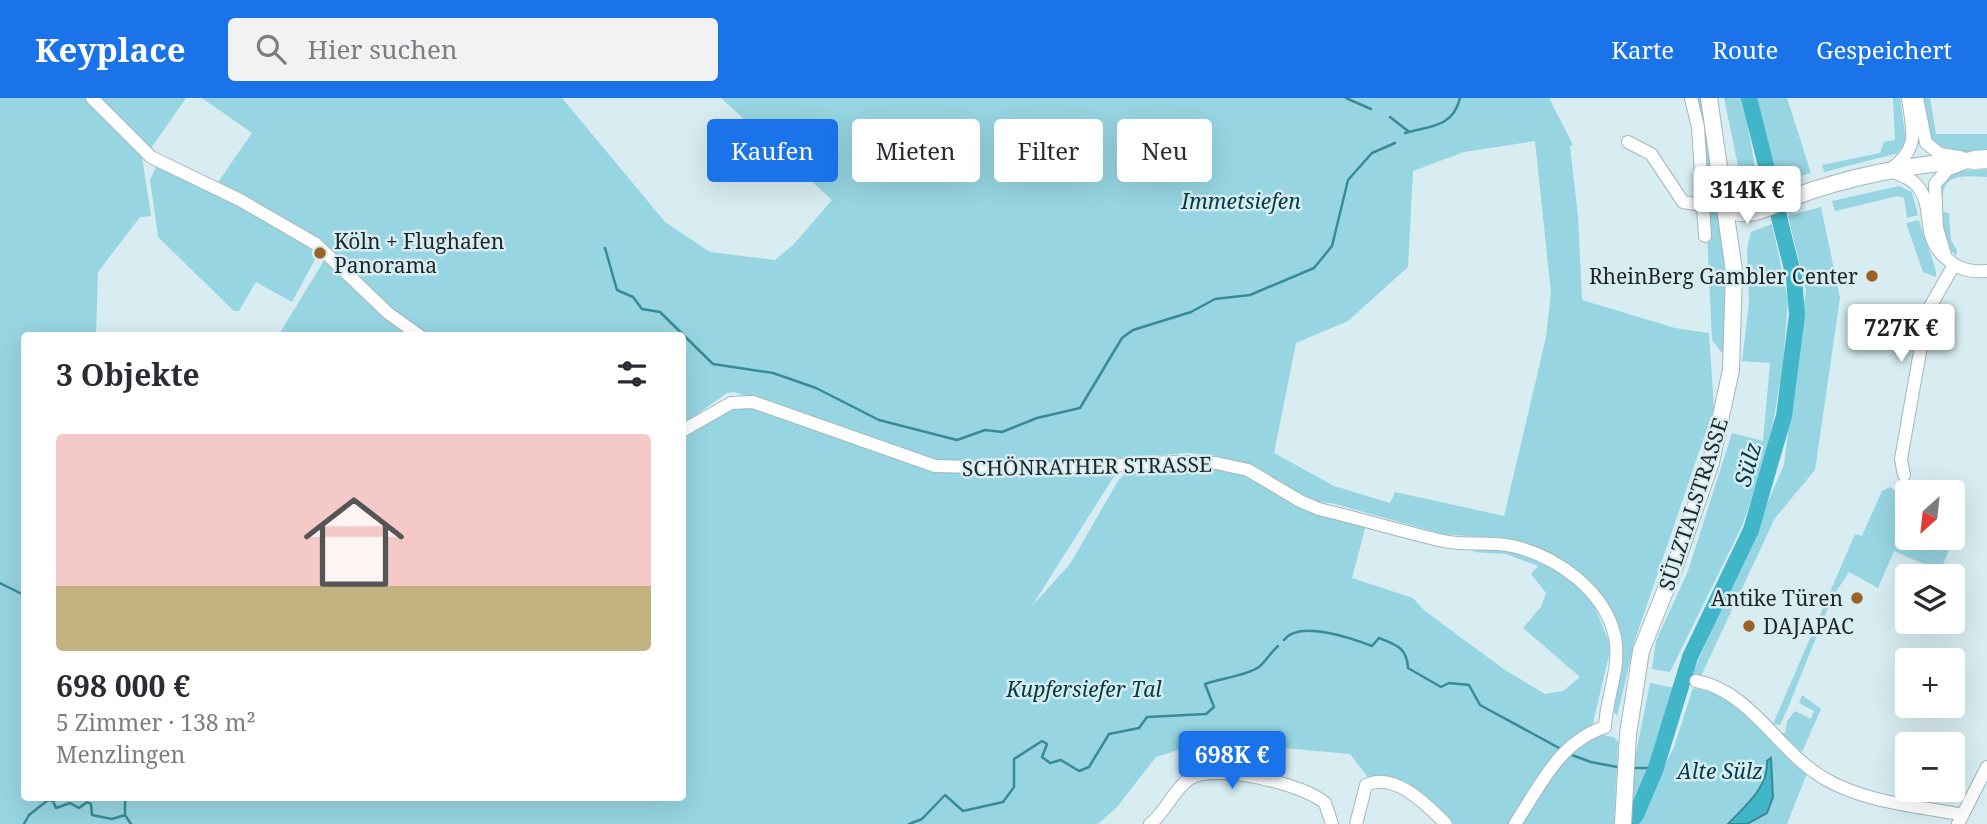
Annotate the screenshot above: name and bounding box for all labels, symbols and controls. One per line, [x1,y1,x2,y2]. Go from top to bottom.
search box [228,18,718,81]
text: Keyplace [35,27,186,72]
icon: search [252,30,290,68]
text: Hier suchen [308,31,458,67]
text: Karte [1611,33,1674,66]
text: Route [1712,33,1778,66]
text: Gespeichert [1816,33,1952,66]
chip: Kaufen [707,119,838,182]
chip: Mieten [852,119,980,182]
chip: Filter [994,119,1103,182]
chip: Neu [1117,119,1212,182]
pin: 314K € [1690,166,1804,226]
text: 314K € [1710,173,1784,205]
park label: Immetsiefen [1180,187,1301,215]
place label: Köln + Flughafen Panorama [334,227,504,279]
marker: Köln + Flughafen Panorama [312,245,328,261]
place label: RheinBerg Gambler Center [1589,262,1858,290]
marker: RheinBerg Gambler Center [1864,268,1880,284]
pin: 727K € [1844,304,1958,364]
text: 727K € [1864,311,1938,343]
text: 3 Objekte [56,354,200,395]
icon: filters [613,355,651,393]
street label: SÜLZTALSTRASSE [1652,414,1734,594]
water label: Sülz [1725,438,1769,490]
street label: SCHÖNRATHER STRASSE [962,450,1212,482]
icon: home [291,479,417,605]
north arrow [1895,480,1965,550]
map controls [1895,480,1965,802]
button: layers [1895,564,1965,634]
place label: Antike Türen [1711,584,1843,612]
marker: Antike Türen [1849,590,1865,606]
place label: DAJAPAC [1763,612,1854,640]
marker: DAJAPAC [1741,618,1757,634]
button: + [1895,648,1965,718]
text: 698 000 € [56,665,190,706]
park label: Kupfersiefer Tal [1005,675,1162,703]
text: 5 Zimmer · 138 m² [56,706,256,738]
pin: 698K € [1175,732,1289,791]
button: − [1895,732,1965,802]
text: Menzlingen [56,738,185,770]
text: 698K € [1195,738,1269,770]
park label: Alte Sülz [1675,757,1763,785]

